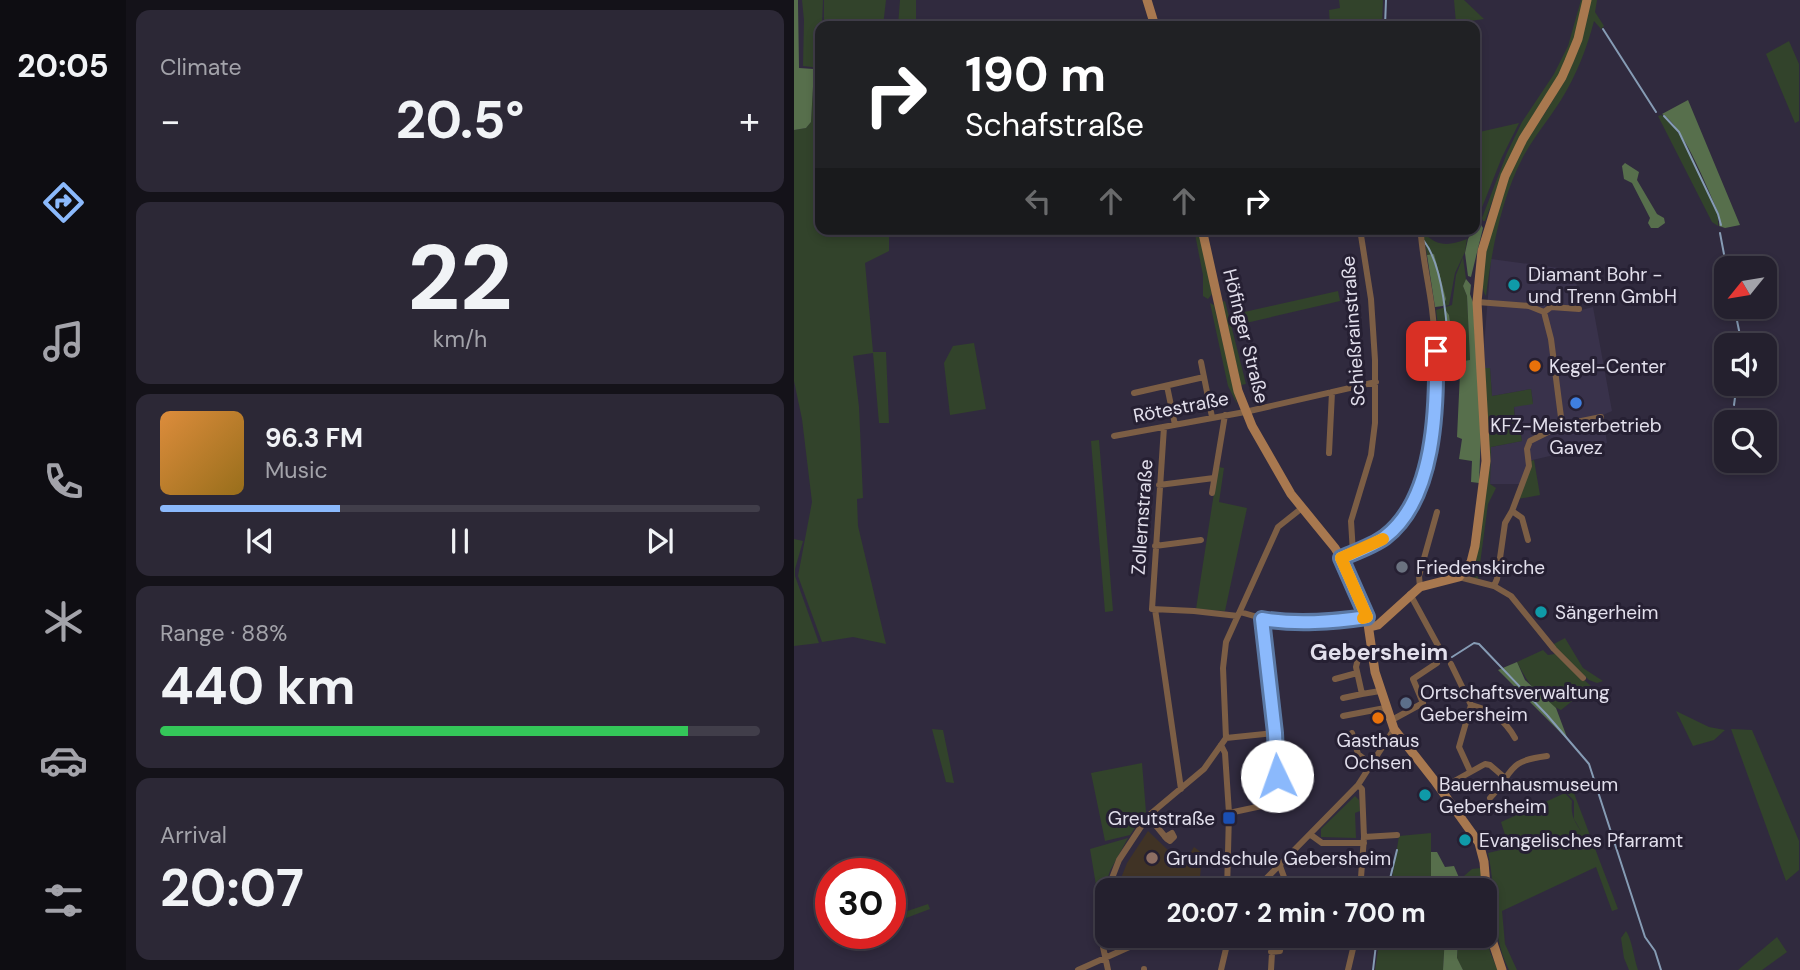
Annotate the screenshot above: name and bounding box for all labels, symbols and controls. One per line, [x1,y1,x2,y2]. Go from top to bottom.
text: 190 m [965,42,1106,106]
text: 20:05 [17,45,109,87]
icon: right [850,49,941,140]
text: Climate [160,52,242,82]
text: 20.5° [396,86,524,154]
text: − [160,96,181,146]
text: + [739,96,760,146]
text: Schafstraße [965,104,1144,146]
icon: directions [39,178,88,227]
icon: left [1019,182,1057,220]
icon: ahead [1092,182,1130,220]
icon: ahead [1165,182,1203,220]
icon: right [1238,182,1276,220]
text: 22 [407,219,513,337]
street label: Schießrainstraße [1335,255,1371,407]
north arrow [1714,256,1778,318]
map controls [1714,256,1777,473]
place label: Diamant Bohr - und Trenn GmbH [1528,262,1677,309]
street label: Höfinger Straße [1217,266,1275,406]
marker: Diamant Bohr - und Trenn GmbH [1506,277,1522,293]
icon: music [39,317,88,366]
pin [1406,321,1466,381]
text: km/h [433,324,487,354]
icon: arrive [1417,332,1455,370]
button: sound [1714,333,1777,396]
place label: Kegel-Center [1549,354,1666,379]
marker: Kegel-Center [1527,358,1543,374]
street label: Rötestraße [1131,386,1231,428]
marker: KFZ-Meisterbetrieb Gavez [1568,395,1584,411]
button: search [1714,410,1777,473]
place label: KFZ-Meisterbetrieb Gavez [1490,413,1662,460]
text: 96.3 FM [265,421,363,455]
text: Music [265,455,328,485]
icon: phone [39,457,88,506]
street label: Zollernstraße [1125,458,1159,576]
icon: previous [241,522,279,560]
icon: pause [441,522,479,560]
icon: next [641,522,679,560]
place label: Friedenskirche [1416,555,1545,580]
marker: Friedenskirche [1394,559,1410,575]
icon: climate [39,597,88,646]
place label: Sängerheim [1555,600,1659,625]
marker: Sängerheim [1533,604,1549,620]
text: Range · 88% [160,618,287,648]
district label: Gebersheim [1310,637,1448,667]
text: 440 km [160,652,355,720]
place label: Ortschaftsverwaltung Gebersheim [1420,680,1610,727]
marker: Ortschaftsverwaltung Gebersheim [1398,695,1414,711]
marker: Gasthaus Ochsen [1370,710,1386,726]
place label: Gasthaus Ochsen [1337,728,1420,775]
icon: car [39,736,88,785]
position arrow [1240,739,1314,813]
place label: Bauernhausmuseum Gebersheim [1439,772,1618,819]
marker: Bauernhausmuseum Gebersheim [1417,787,1433,803]
place label: Greutstraße [1108,806,1215,831]
marker: Greutstraße [1221,810,1237,826]
text: Arrival [160,820,227,850]
place label: Evangelisches Pfarramt [1479,828,1683,853]
marker: Evangelisches Pfarramt [1457,832,1473,848]
place label: Grundschule Gebersheim [1166,846,1391,871]
marker: Grundschule Gebersheim [1144,850,1160,866]
text: 20:07 [160,854,304,922]
speed limit sign: 30 [815,858,906,949]
icon: filters [39,876,88,925]
text: 20:07 · 2 min · 700 m [1166,896,1426,930]

